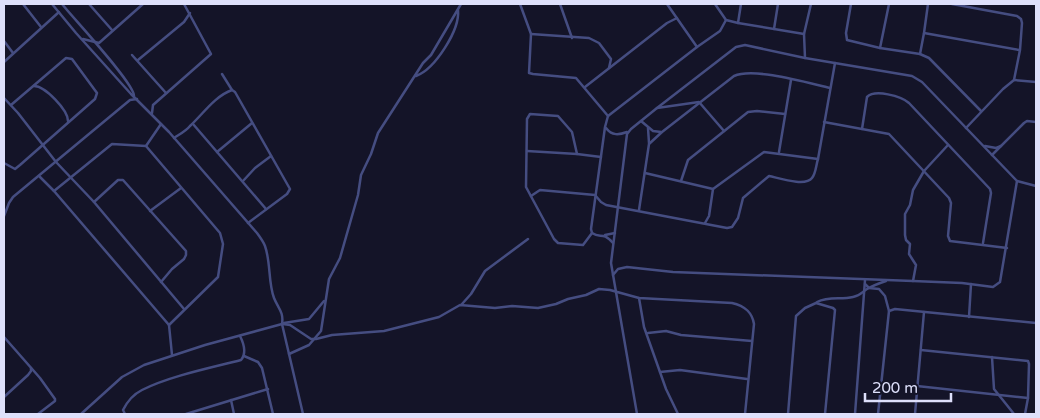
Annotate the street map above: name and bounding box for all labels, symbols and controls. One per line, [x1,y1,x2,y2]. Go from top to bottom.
scale bar [865,370,951,402]
text: 200 m [872,379,918,397]

